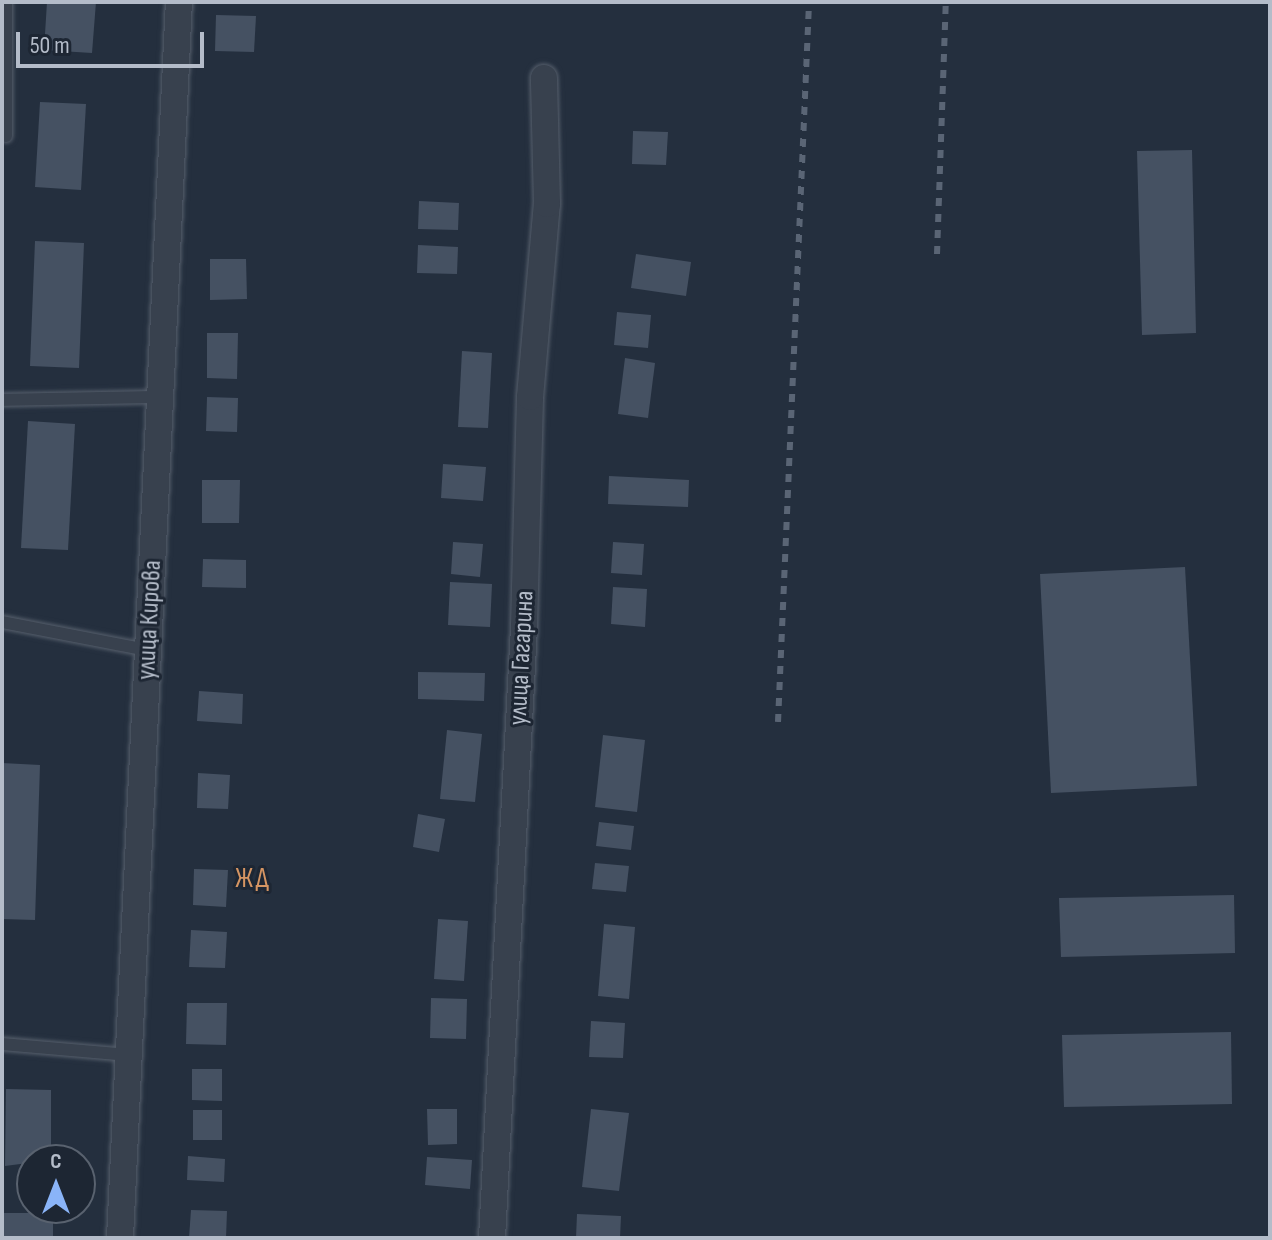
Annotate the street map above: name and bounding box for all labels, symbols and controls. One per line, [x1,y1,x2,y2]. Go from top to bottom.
scale bar [20,16,208,66]
text: 50 m [30,31,70,60]
street label: улица Кирова [131,559,169,681]
street label: улица Гагарина [503,590,541,726]
district label: ЖД [235,862,271,896]
north arrow [16,1144,96,1224]
text: С [50,1148,62,1175]

